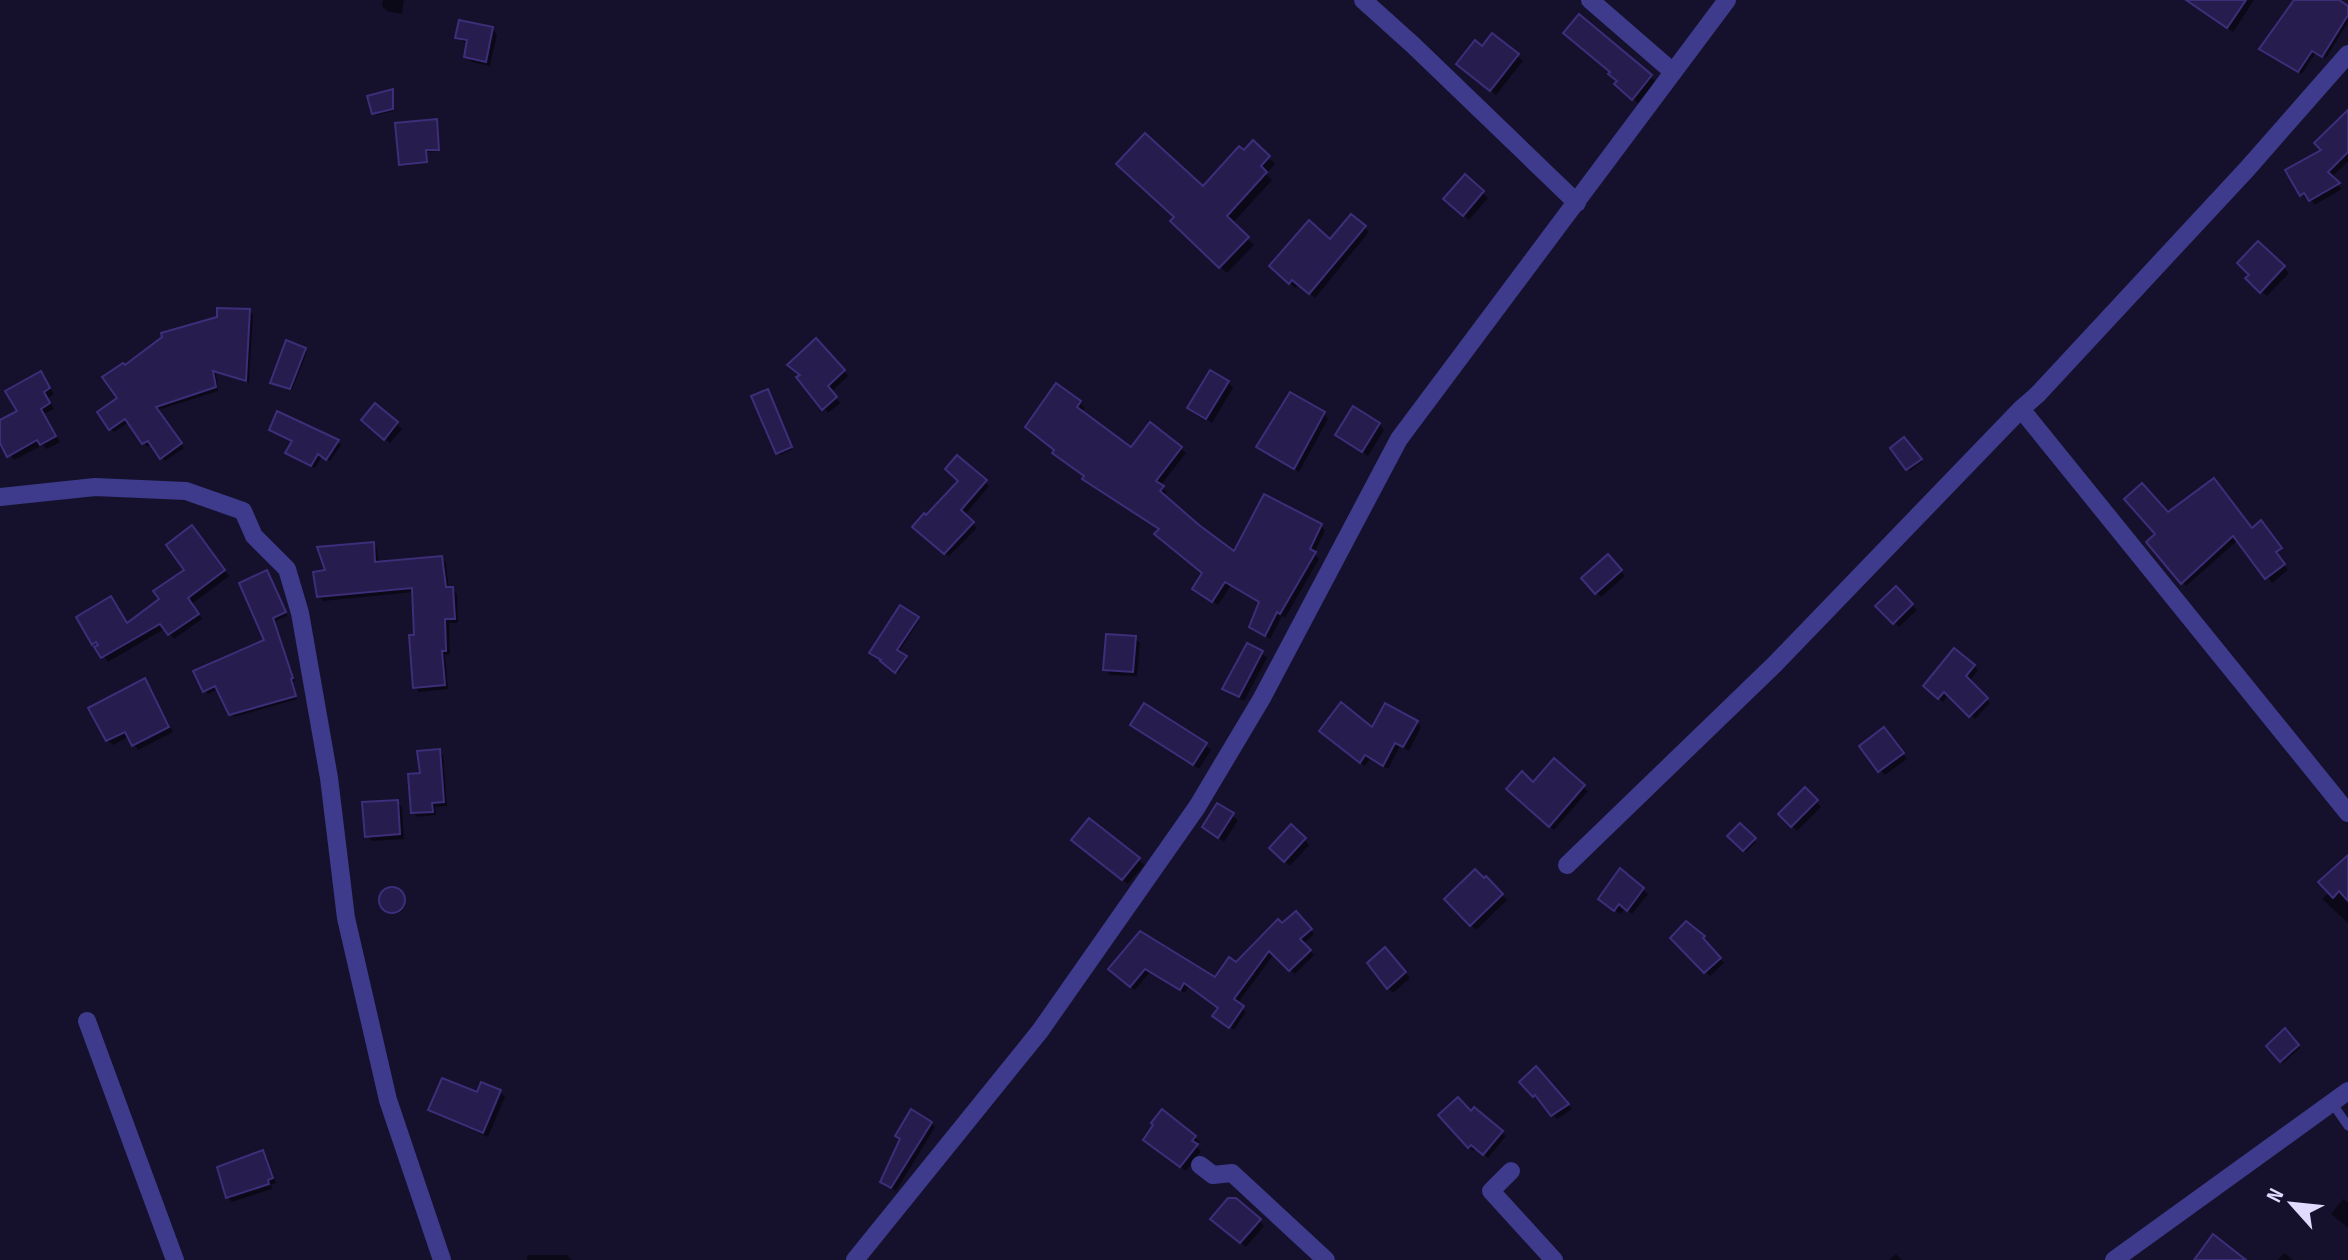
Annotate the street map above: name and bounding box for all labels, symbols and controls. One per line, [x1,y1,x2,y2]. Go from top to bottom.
north arrow [2252,1164,2332,1244]
text: N [2261,1184,2290,1207]

